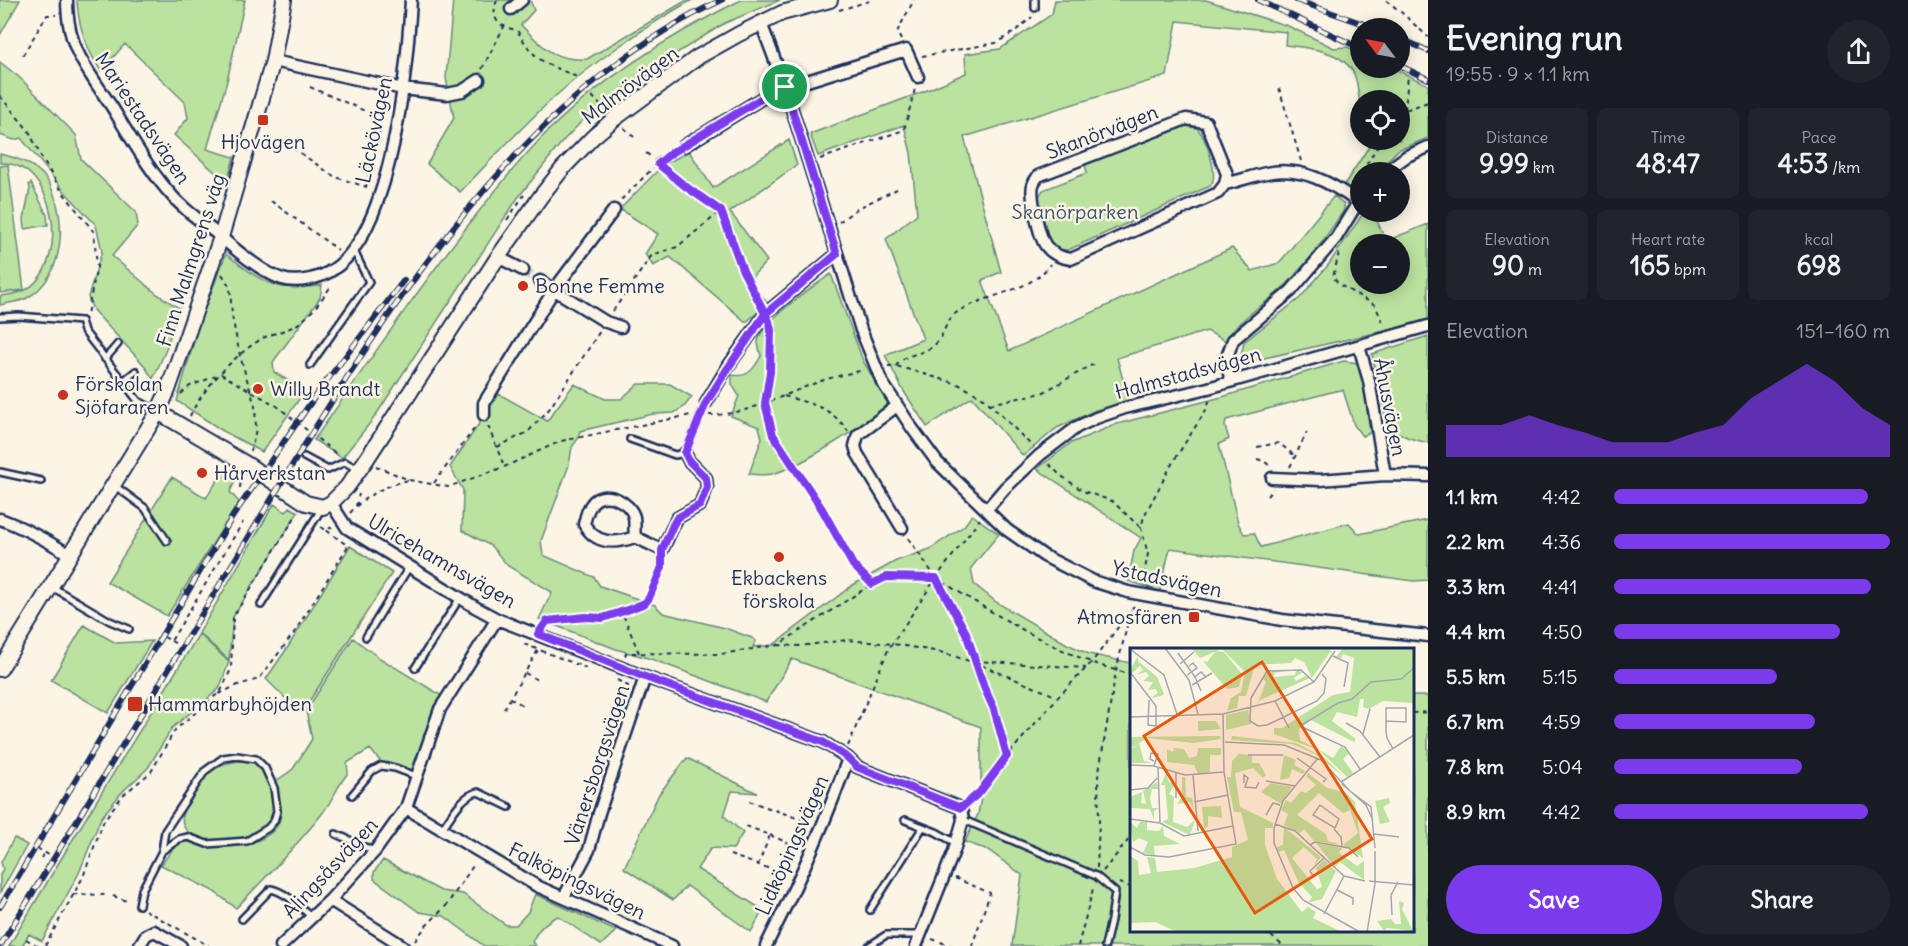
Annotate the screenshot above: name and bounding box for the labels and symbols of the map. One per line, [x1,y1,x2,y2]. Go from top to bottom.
north arrow [1350,18,1410,78]
street label: Malmövägen [576,40,683,129]
street label: Mariestadsvägen [90,47,197,188]
pin [759,61,810,112]
street label: Läckövägen [350,74,397,185]
street label: Skanörvägen [1042,99,1161,164]
marker: Hjovägen [256,113,270,127]
place label: Hjovägen [221,129,305,154]
street label: Finn Malmgrens väg [151,170,230,349]
park label: Skanörparken [1012,199,1138,224]
place label: Bonne Femme [535,273,665,298]
marker: Bonne Femme [516,279,530,293]
street label: Halmstadsvägen [1112,341,1264,404]
street label: Åhusvägen [1369,356,1412,458]
place label: Förskolan Sjöfararen [75,371,169,419]
place label: Willy Brandt [270,376,381,401]
marker: Willy Brandt [251,382,265,396]
marker: Förskolan Sjöfararen [56,388,70,402]
place label: Hårverkstan [214,460,326,485]
marker: Hårverkstan [195,466,209,480]
street label: Ulricehamnsvägen [364,508,521,613]
marker: Ekbackens förskola [772,550,786,564]
street label: Ystadsvägen [1110,555,1225,602]
place label: Ekbackens förskola [731,565,827,613]
place label: Atmosfären [1077,604,1182,629]
marker: Atmosfären [1187,610,1201,624]
inset map [1130,648,1413,931]
street label: Vänersborgsvägen [559,681,634,848]
place label: Hammarbyhöjden [148,691,312,716]
marker: Hammarbyhöjden [126,695,144,713]
street label: Lidköpingsvägen [749,771,834,919]
street label: Alingsåsvägen [277,812,383,923]
street label: Falköpingsvägen [504,836,650,925]

